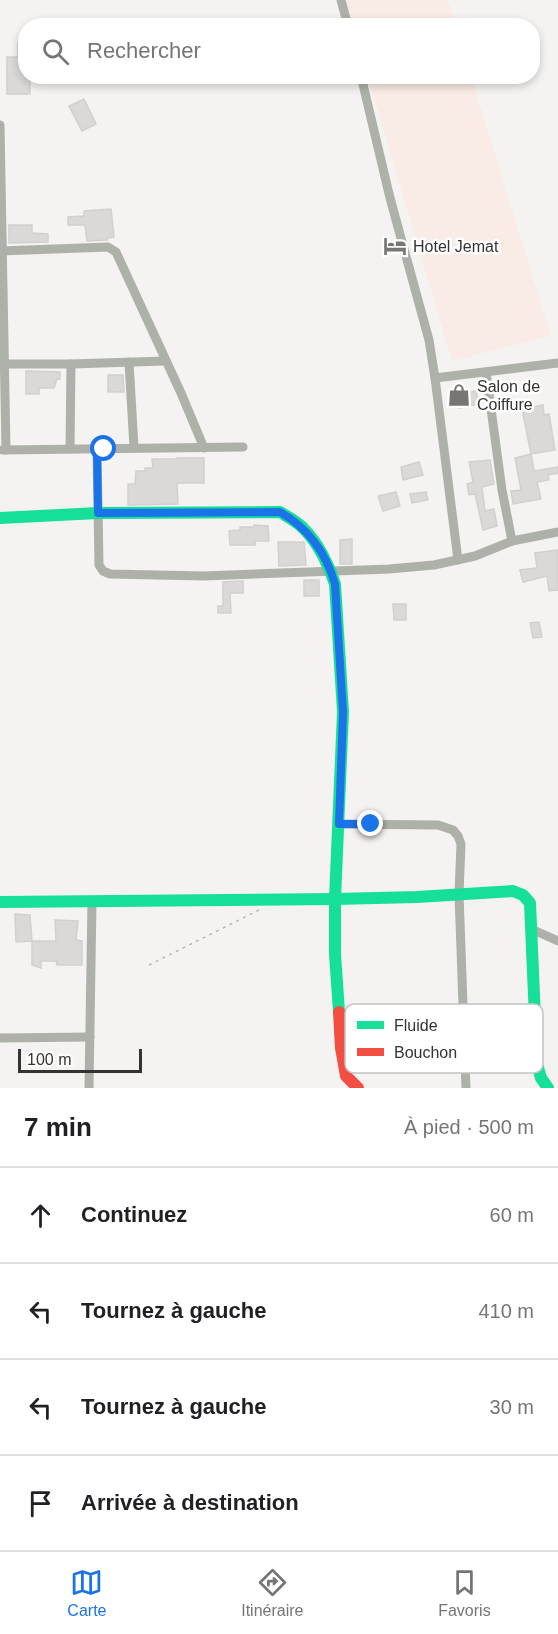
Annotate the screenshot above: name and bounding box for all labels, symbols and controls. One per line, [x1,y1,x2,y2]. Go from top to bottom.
search box [18,18,540,84]
icon: search [39,35,72,68]
text: Rechercher [87,38,201,63]
hotel icon: Hotel Jemat [382,233,408,259]
place label: Hotel Jemat [413,238,499,255]
place label: Salon de Coiffure [477,378,540,413]
shop icon: Salon de Coiffure [446,382,472,408]
route start [90,435,116,461]
route end [357,810,383,836]
legend [345,1004,543,1073]
text: Fluide [394,1017,438,1034]
text: Bouchon [394,1044,457,1061]
scale bar [18,1046,142,1074]
text: 100 m [27,1051,71,1068]
text: 7 min [24,1112,92,1142]
text: À pied · 500 m [404,1116,534,1138]
icon: ahead [24,1199,57,1232]
text: Continuez [81,1202,187,1227]
text: 60 m [490,1204,534,1226]
icon: left [24,1295,57,1328]
text: Tournez à gauche [81,1298,266,1323]
text: 410 m [478,1300,534,1322]
icon: left [24,1391,57,1424]
text: Tournez à gauche [81,1394,266,1419]
text: 30 m [490,1396,534,1418]
icon: arrive [24,1487,57,1520]
text: Arrivée à destination [81,1490,299,1515]
tab: Carte [67,1566,106,1620]
tab: Itinéraire [241,1566,303,1620]
tab: Favoris [438,1566,491,1620]

